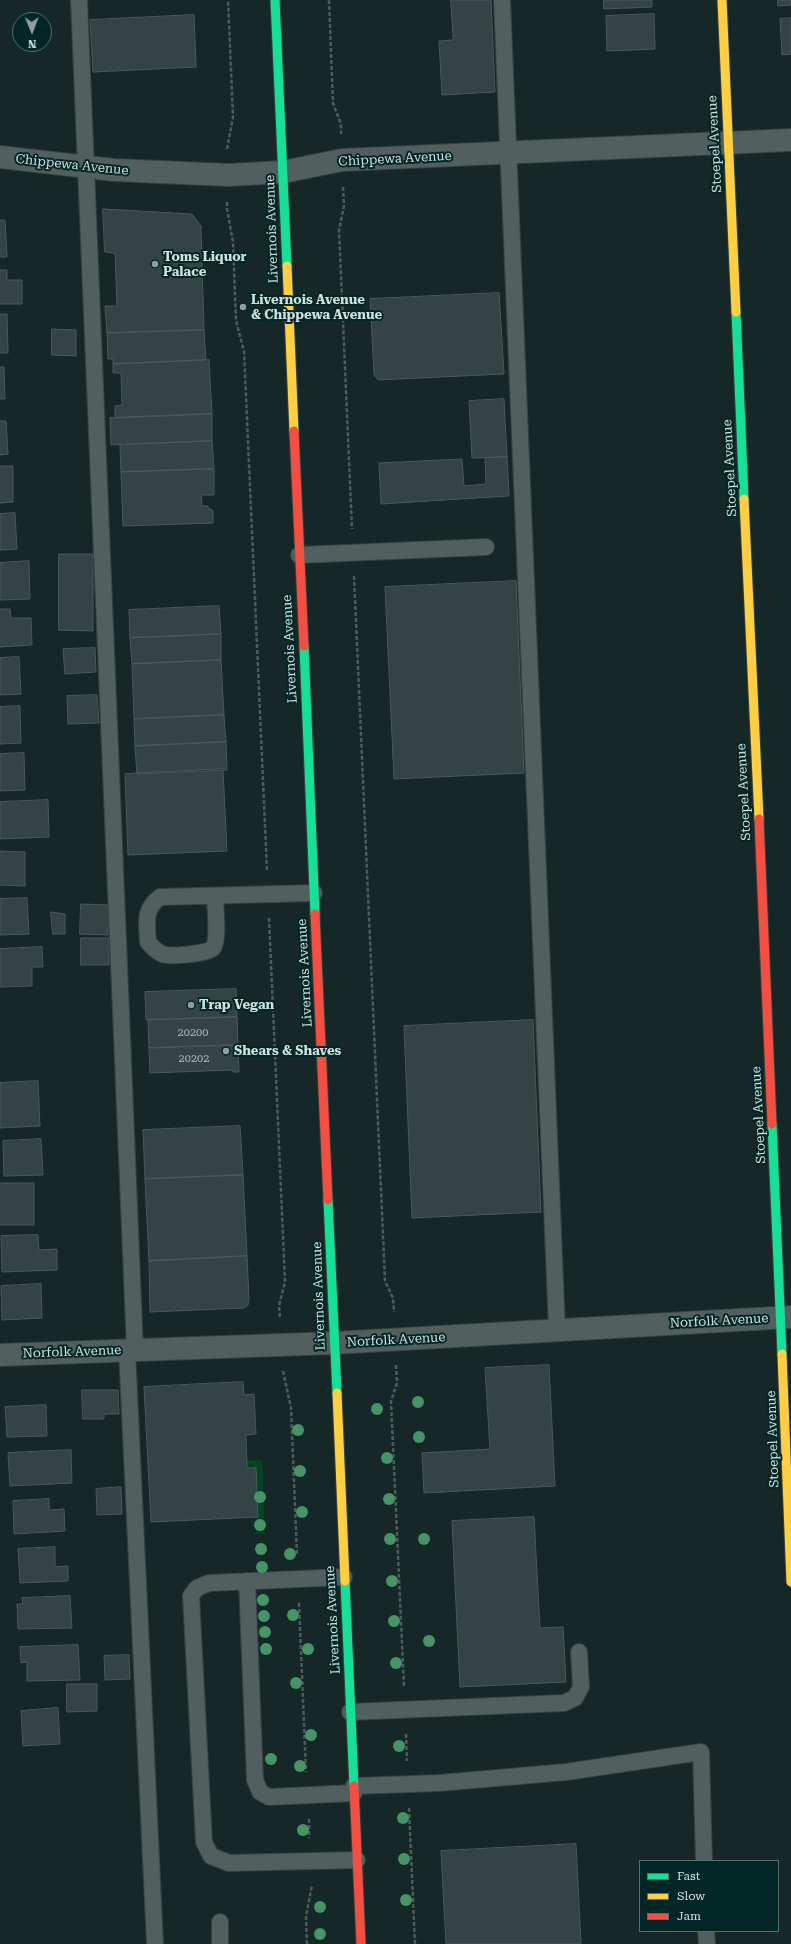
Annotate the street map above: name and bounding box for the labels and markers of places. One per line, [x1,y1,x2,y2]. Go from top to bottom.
place label: Toms Liquor Palace [163,249,247,280]
marker: Toms Liquor Palace [150,259,160,269]
place label: Livernois Avenue & Chippewa Avenue [251,292,382,323]
marker: Livernois Avenue & Chippewa Avenue [238,302,248,312]
place label: Trap Vegan [199,997,274,1013]
marker: Trap Vegan [186,1000,196,1010]
place label: Shears & Shaves [234,1043,341,1059]
marker: Shears & Shaves [221,1046,231,1056]

